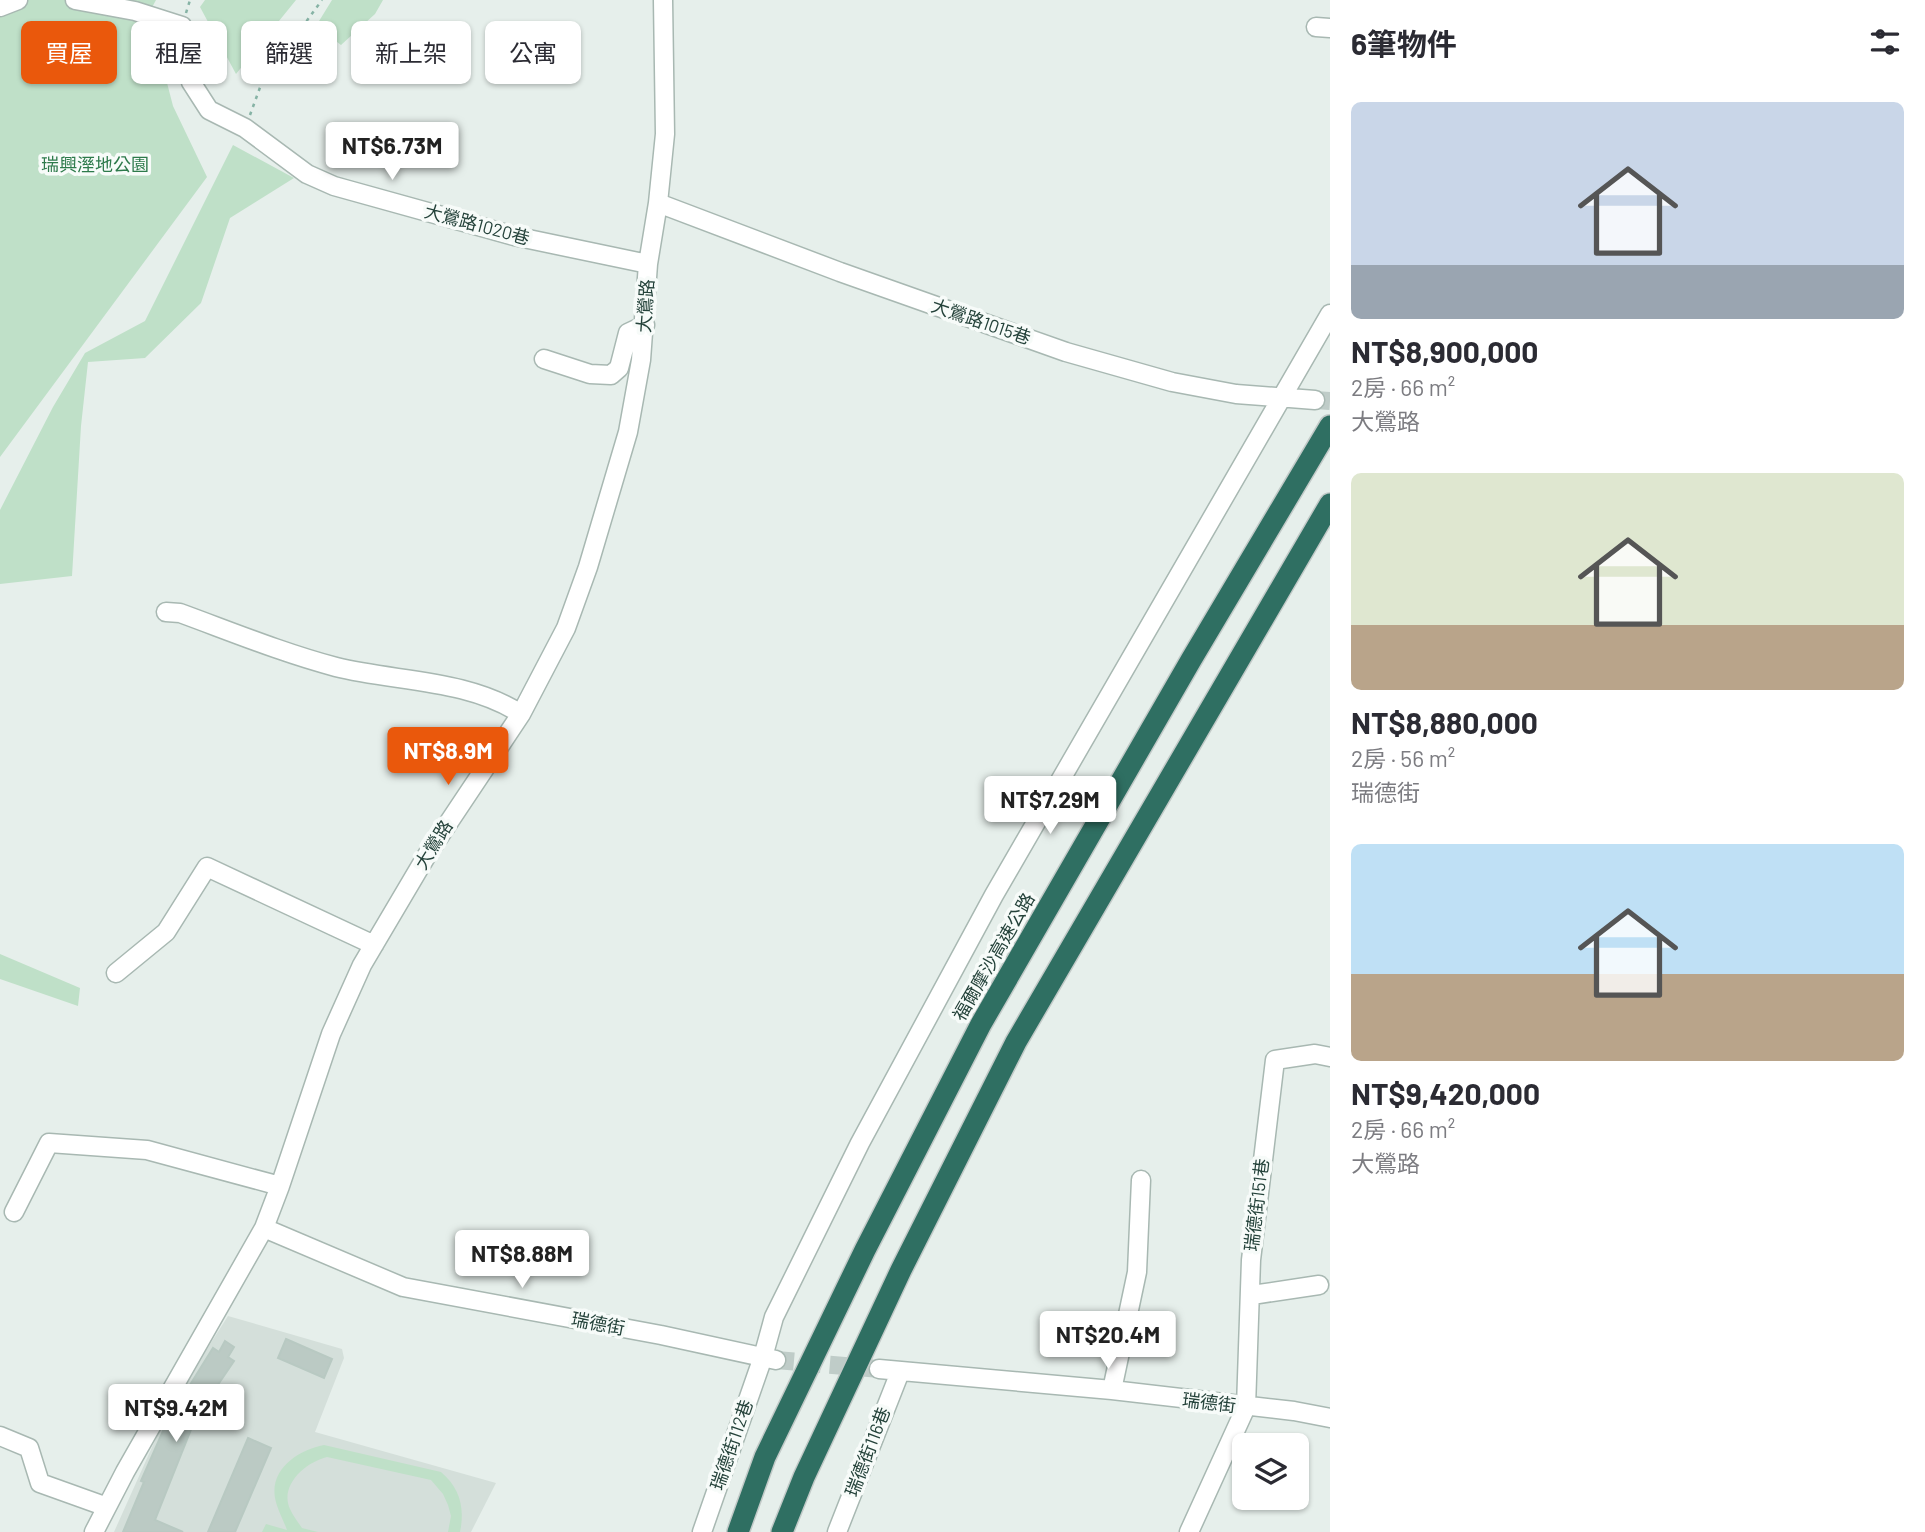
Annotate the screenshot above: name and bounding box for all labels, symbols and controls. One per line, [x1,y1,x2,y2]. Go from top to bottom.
chip: 買屋 [21,21,117,84]
chip: 租屋 [131,21,227,84]
chip: 篩選 [241,21,337,84]
chip: 新上架 [351,21,471,84]
chip: 公寓 [485,21,581,84]
icon: filters [1866,23,1904,61]
text: 6筆物件 [1351,25,1457,61]
pin: NT$6.73M [320,122,464,182]
text: NT$6.73M [342,131,442,159]
icon: home [1565,148,1691,274]
park label: 瑞興溼地公園 [41,153,149,175]
street label: 大鶯路1020巷 [422,199,532,249]
street label: 大鶯路 [632,278,658,334]
street label: 大鶯路1015巷 [929,294,1034,348]
text: NT$8,900,000 [1351,333,1538,369]
text: 2房 · 66 m² [1351,373,1455,401]
text: 大鶯路 [1351,407,1420,435]
icon: home [1565,519,1691,645]
text: NT$8,880,000 [1351,704,1538,740]
pin: NT$8.9M [383,728,513,787]
text: NT$8.9M [403,736,493,764]
text: 2房 · 56 m² [1351,744,1455,772]
pin: NT$7.29M [978,776,1122,836]
text: 瑞德街 [1351,778,1420,806]
text: NT$7.29M [1000,785,1100,813]
street label: 大鶯路 [410,816,457,873]
street label: 福爾摩沙高速公路 [948,889,1039,1024]
icon: home [1565,890,1691,1016]
text: NT$9,420,000 [1351,1075,1540,1111]
text: 2房 · 66 m² [1351,1115,1455,1143]
text: 大鶯路 [1351,1149,1420,1177]
street label: 瑞德街151巷 [1239,1157,1273,1253]
pin: NT$8.88M [450,1230,594,1290]
text: NT$8.88M [471,1239,573,1267]
street label: 瑞德街 [570,1307,627,1339]
pin: NT$20.4M [1036,1312,1180,1371]
text: NT$20.4M [1056,1320,1160,1348]
pin: NT$9.42M [104,1384,248,1444]
street label: 瑞德街 [1181,1388,1237,1416]
text: NT$9.42M [124,1393,228,1421]
street label: 瑞德街112巷 [705,1397,757,1493]
street label: 瑞德街116巷 [840,1404,894,1499]
map controls [1232,1433,1309,1510]
button: layers [1232,1433,1309,1510]

